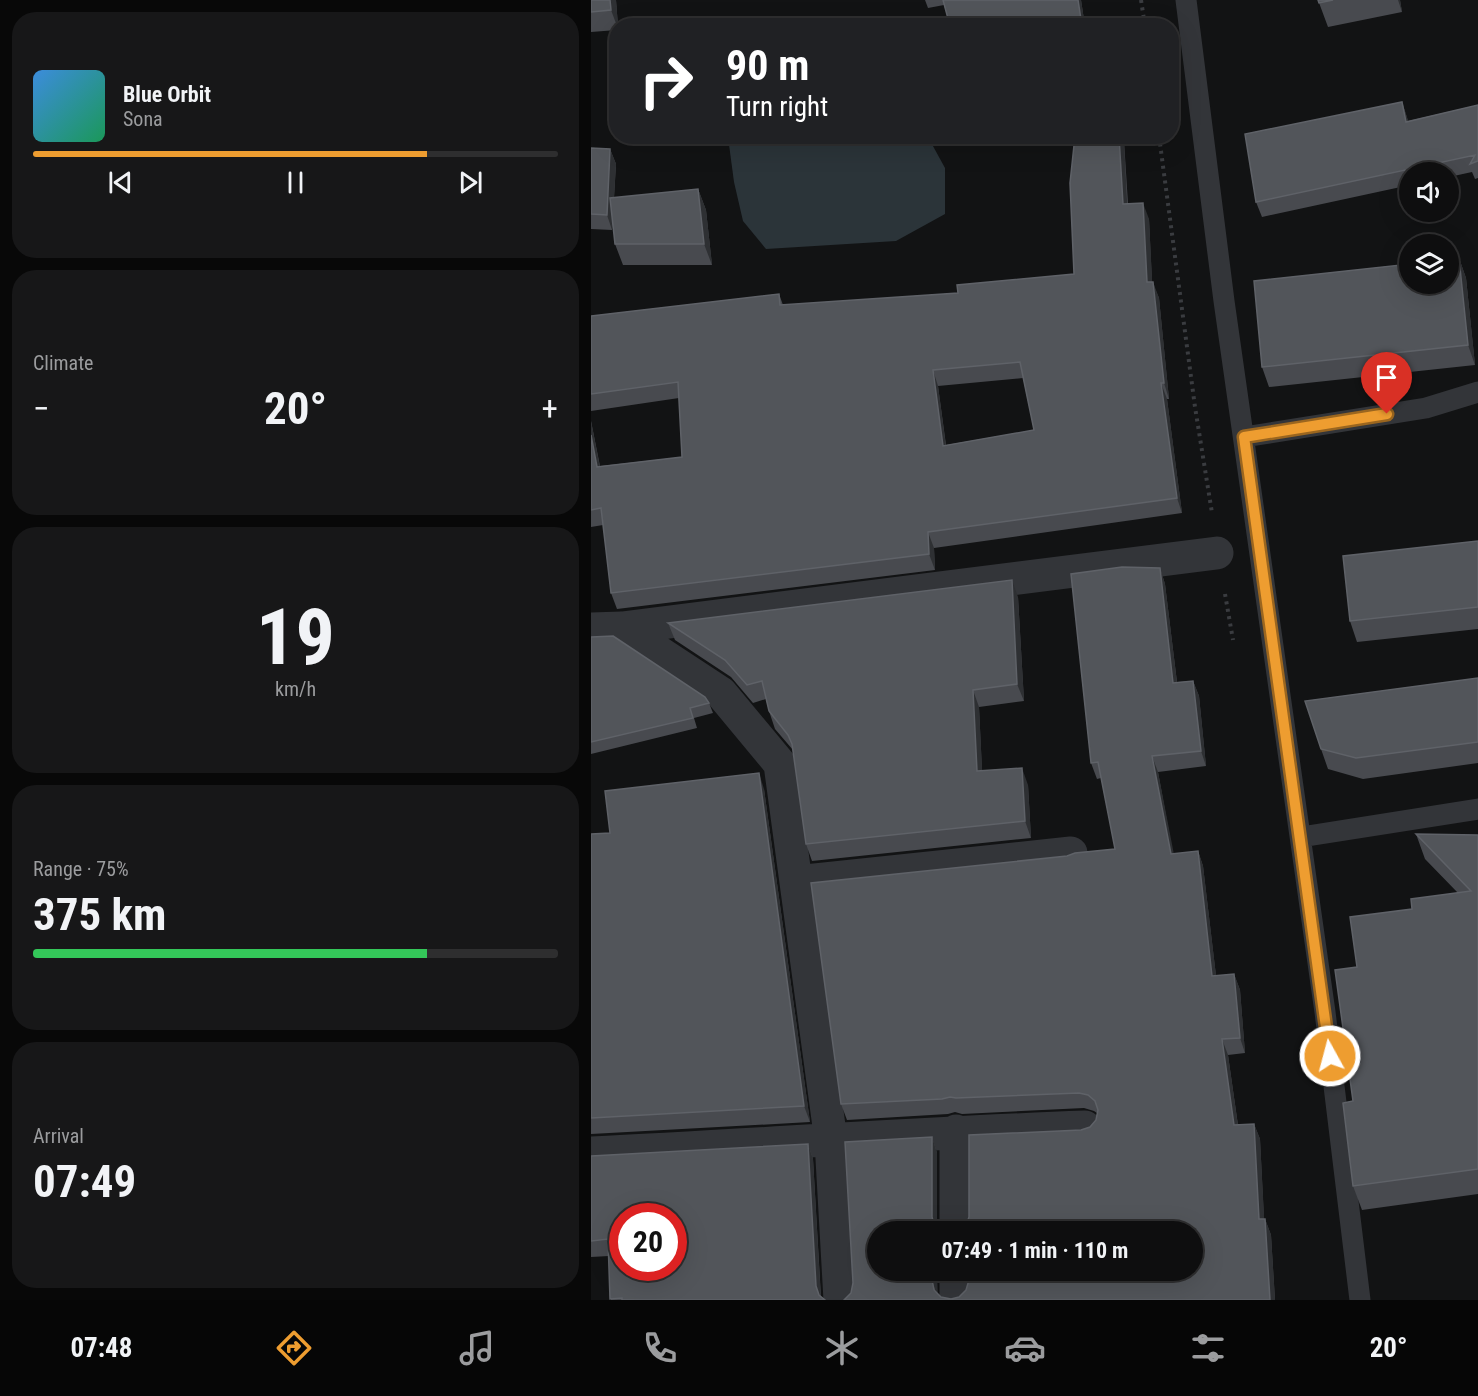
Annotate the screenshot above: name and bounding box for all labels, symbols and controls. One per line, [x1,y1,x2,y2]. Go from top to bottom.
text: 90 m [726,41,809,90]
icon: right [627,42,705,120]
text: Blue Orbit [123,82,211,107]
text: Turn right [726,91,828,123]
text: Sona [123,107,163,131]
map controls [1399,162,1459,294]
button: sound [1399,162,1459,222]
icon: previous [104,166,137,199]
icon: pause [279,166,312,199]
icon: next [454,166,487,199]
button: layers [1399,234,1459,294]
text: Climate [33,351,93,375]
pin [1361,352,1412,414]
icon: arrive [1370,361,1403,394]
text: 20° [264,382,327,435]
text: − [33,389,50,428]
text: + [542,389,558,428]
text: 19 [256,592,335,683]
text: km/h [275,677,316,701]
text: Range · 75% [33,857,129,881]
text: 375 km [33,888,166,941]
position arrow [1298,1024,1362,1088]
text: Arrival [33,1124,84,1148]
text: 07:49 [33,1155,136,1208]
speed limit sign: 20 [609,1203,687,1281]
text: 07:49 · 1 min · 110 m [942,1238,1128,1263]
icon: directions [273,1327,315,1369]
icon: music [456,1327,498,1369]
icon: phone [639,1327,681,1369]
icon: climate [821,1327,863,1369]
icon: car [1004,1327,1046,1369]
icon: filters [1187,1327,1229,1369]
text: 07:48 [70,1332,132,1364]
text: 20° [1370,1332,1408,1364]

